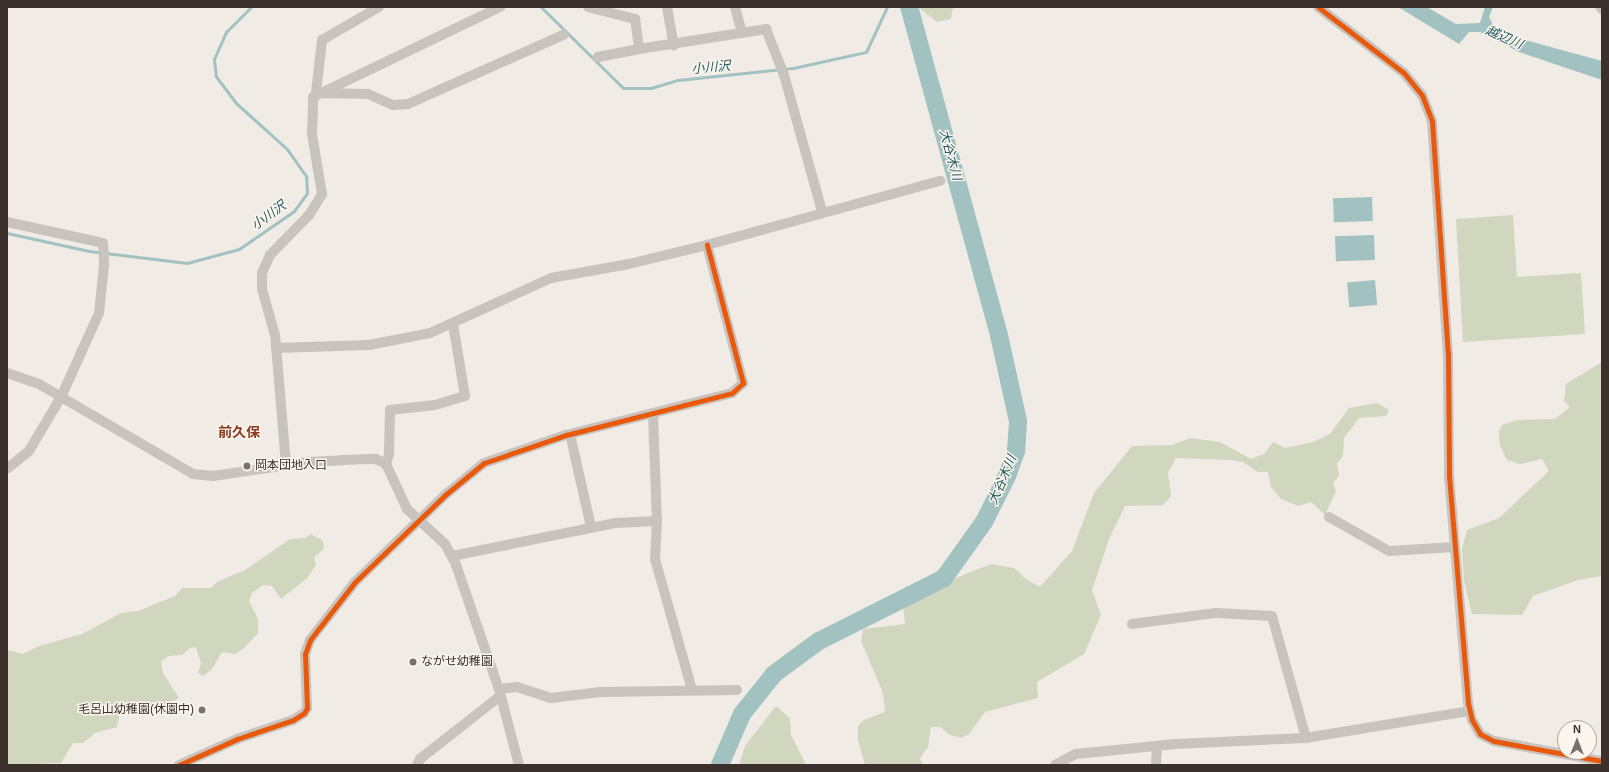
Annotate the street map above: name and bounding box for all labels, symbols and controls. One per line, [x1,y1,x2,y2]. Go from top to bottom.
water label: 越辺川 [1483,23,1525,53]
water label: 小川沢 [691,59,731,77]
water label: 大谷木川 [936,128,964,182]
water label: 小川沢 [249,198,289,234]
district label: 前久保 [218,424,260,440]
water label: 大谷木川 [986,453,1020,507]
place label: 岡本団地入口 [255,459,327,473]
marker: 岡本団地入口 [242,461,252,471]
place label: ながせ幼稚園 [421,655,493,669]
marker: ながせ幼稚園 [408,657,418,667]
place label: 毛呂山幼稚園(休園中) [78,703,194,717]
marker: 毛呂山幼稚園(休園中) [197,705,207,715]
north arrow [1557,720,1597,760]
text: N [1573,723,1581,735]

